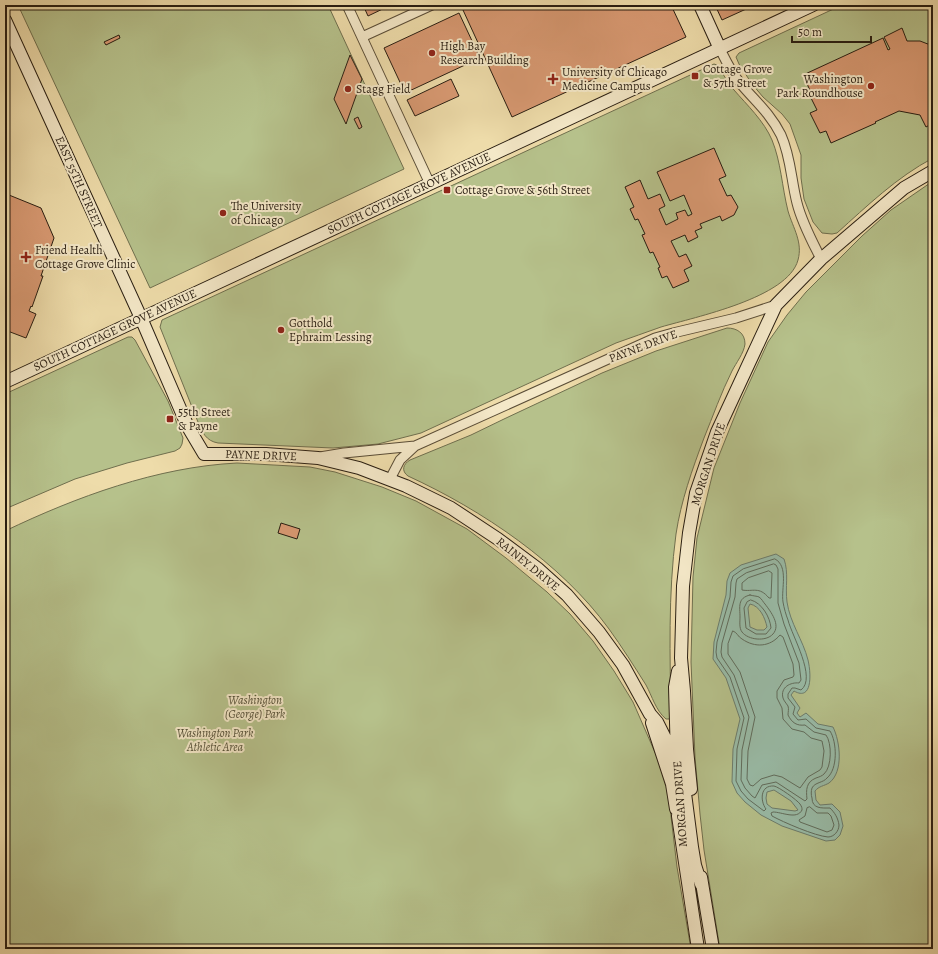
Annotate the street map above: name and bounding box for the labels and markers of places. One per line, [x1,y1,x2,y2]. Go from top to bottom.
place label: High Bay Research Building [440,38,529,68]
marker: High Bay Research Building [427,48,437,58]
place label: Cottage Grove & 57th Street [703,61,772,91]
place label: University of Chicago Medicine Campus [562,64,667,94]
marker: Cottage Grove & 57th Street [690,71,700,81]
place label: Washington Park Roundhouse [777,71,863,101]
marker: University of Chicago Medicine Campus [547,73,559,85]
place label: Stagg Field [356,81,411,97]
marker: Washington Park Roundhouse [866,81,876,91]
marker: Stagg Field [343,84,353,94]
place label: Cottage Grove & 56th Street [455,182,590,198]
marker: Cottage Grove & 56th Street [442,185,452,195]
place label: The University of Chicago [231,198,302,228]
marker: The University of Chicago [218,208,228,218]
place label: Friend Health Cottage Grove Clinic [35,242,135,272]
marker: Friend Health Cottage Grove Clinic [20,251,32,263]
place label: Gotthold Ephraim Lessing [289,315,372,345]
marker: Gotthold Ephraim Lessing [276,325,286,335]
place label: 55th Street & Payne [178,404,231,434]
marker: 55th Street & Payne [165,414,175,424]

